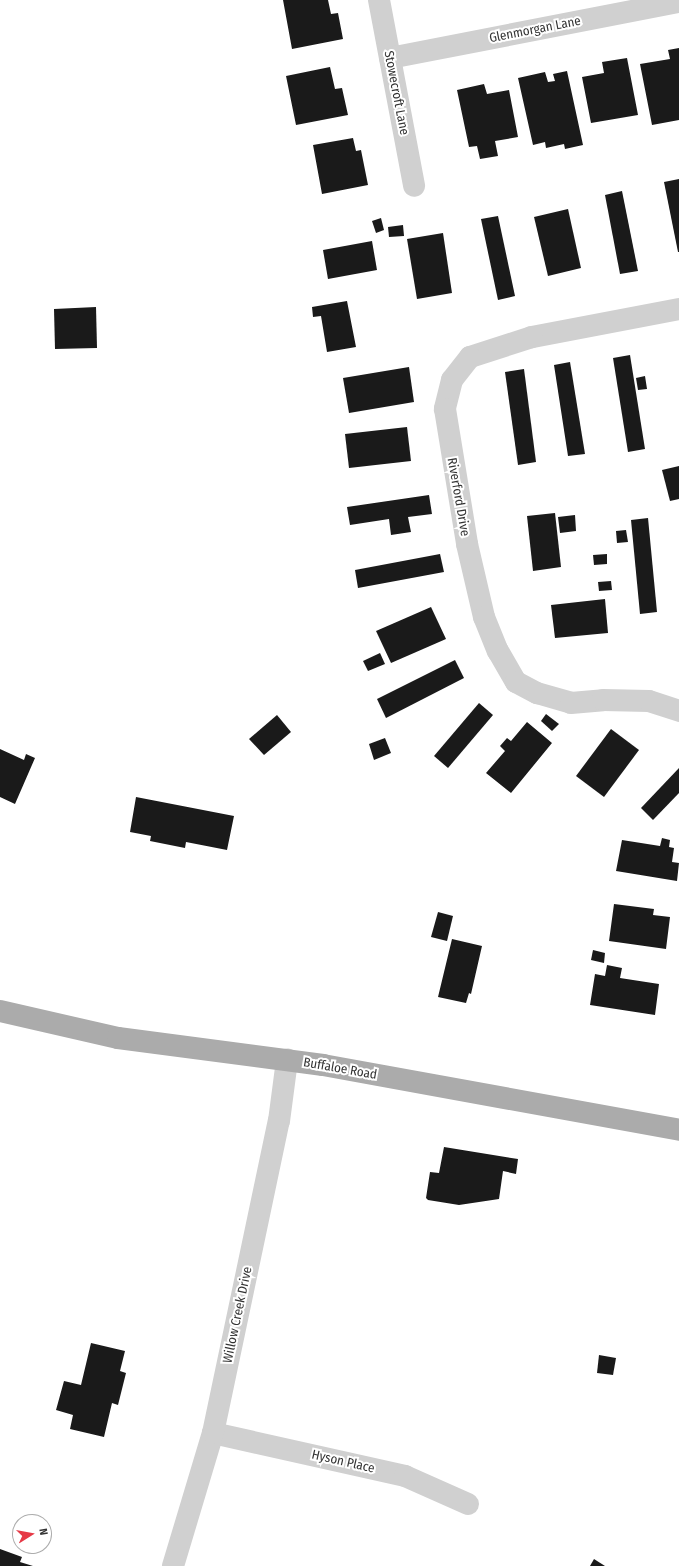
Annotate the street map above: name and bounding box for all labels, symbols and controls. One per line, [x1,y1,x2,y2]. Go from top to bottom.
street label: Glenmorgan Lane [488,13,582,47]
street label: Stowecroft Lane [380,50,412,136]
street label: Riverford Drive [443,457,473,537]
street label: Buffaloe Road [302,1055,378,1083]
street label: Willow Creek Drive [220,1265,256,1365]
street label: Hyson Place [310,1447,376,1477]
north arrow [12,1514,52,1554]
text: N [36,1527,50,1536]

